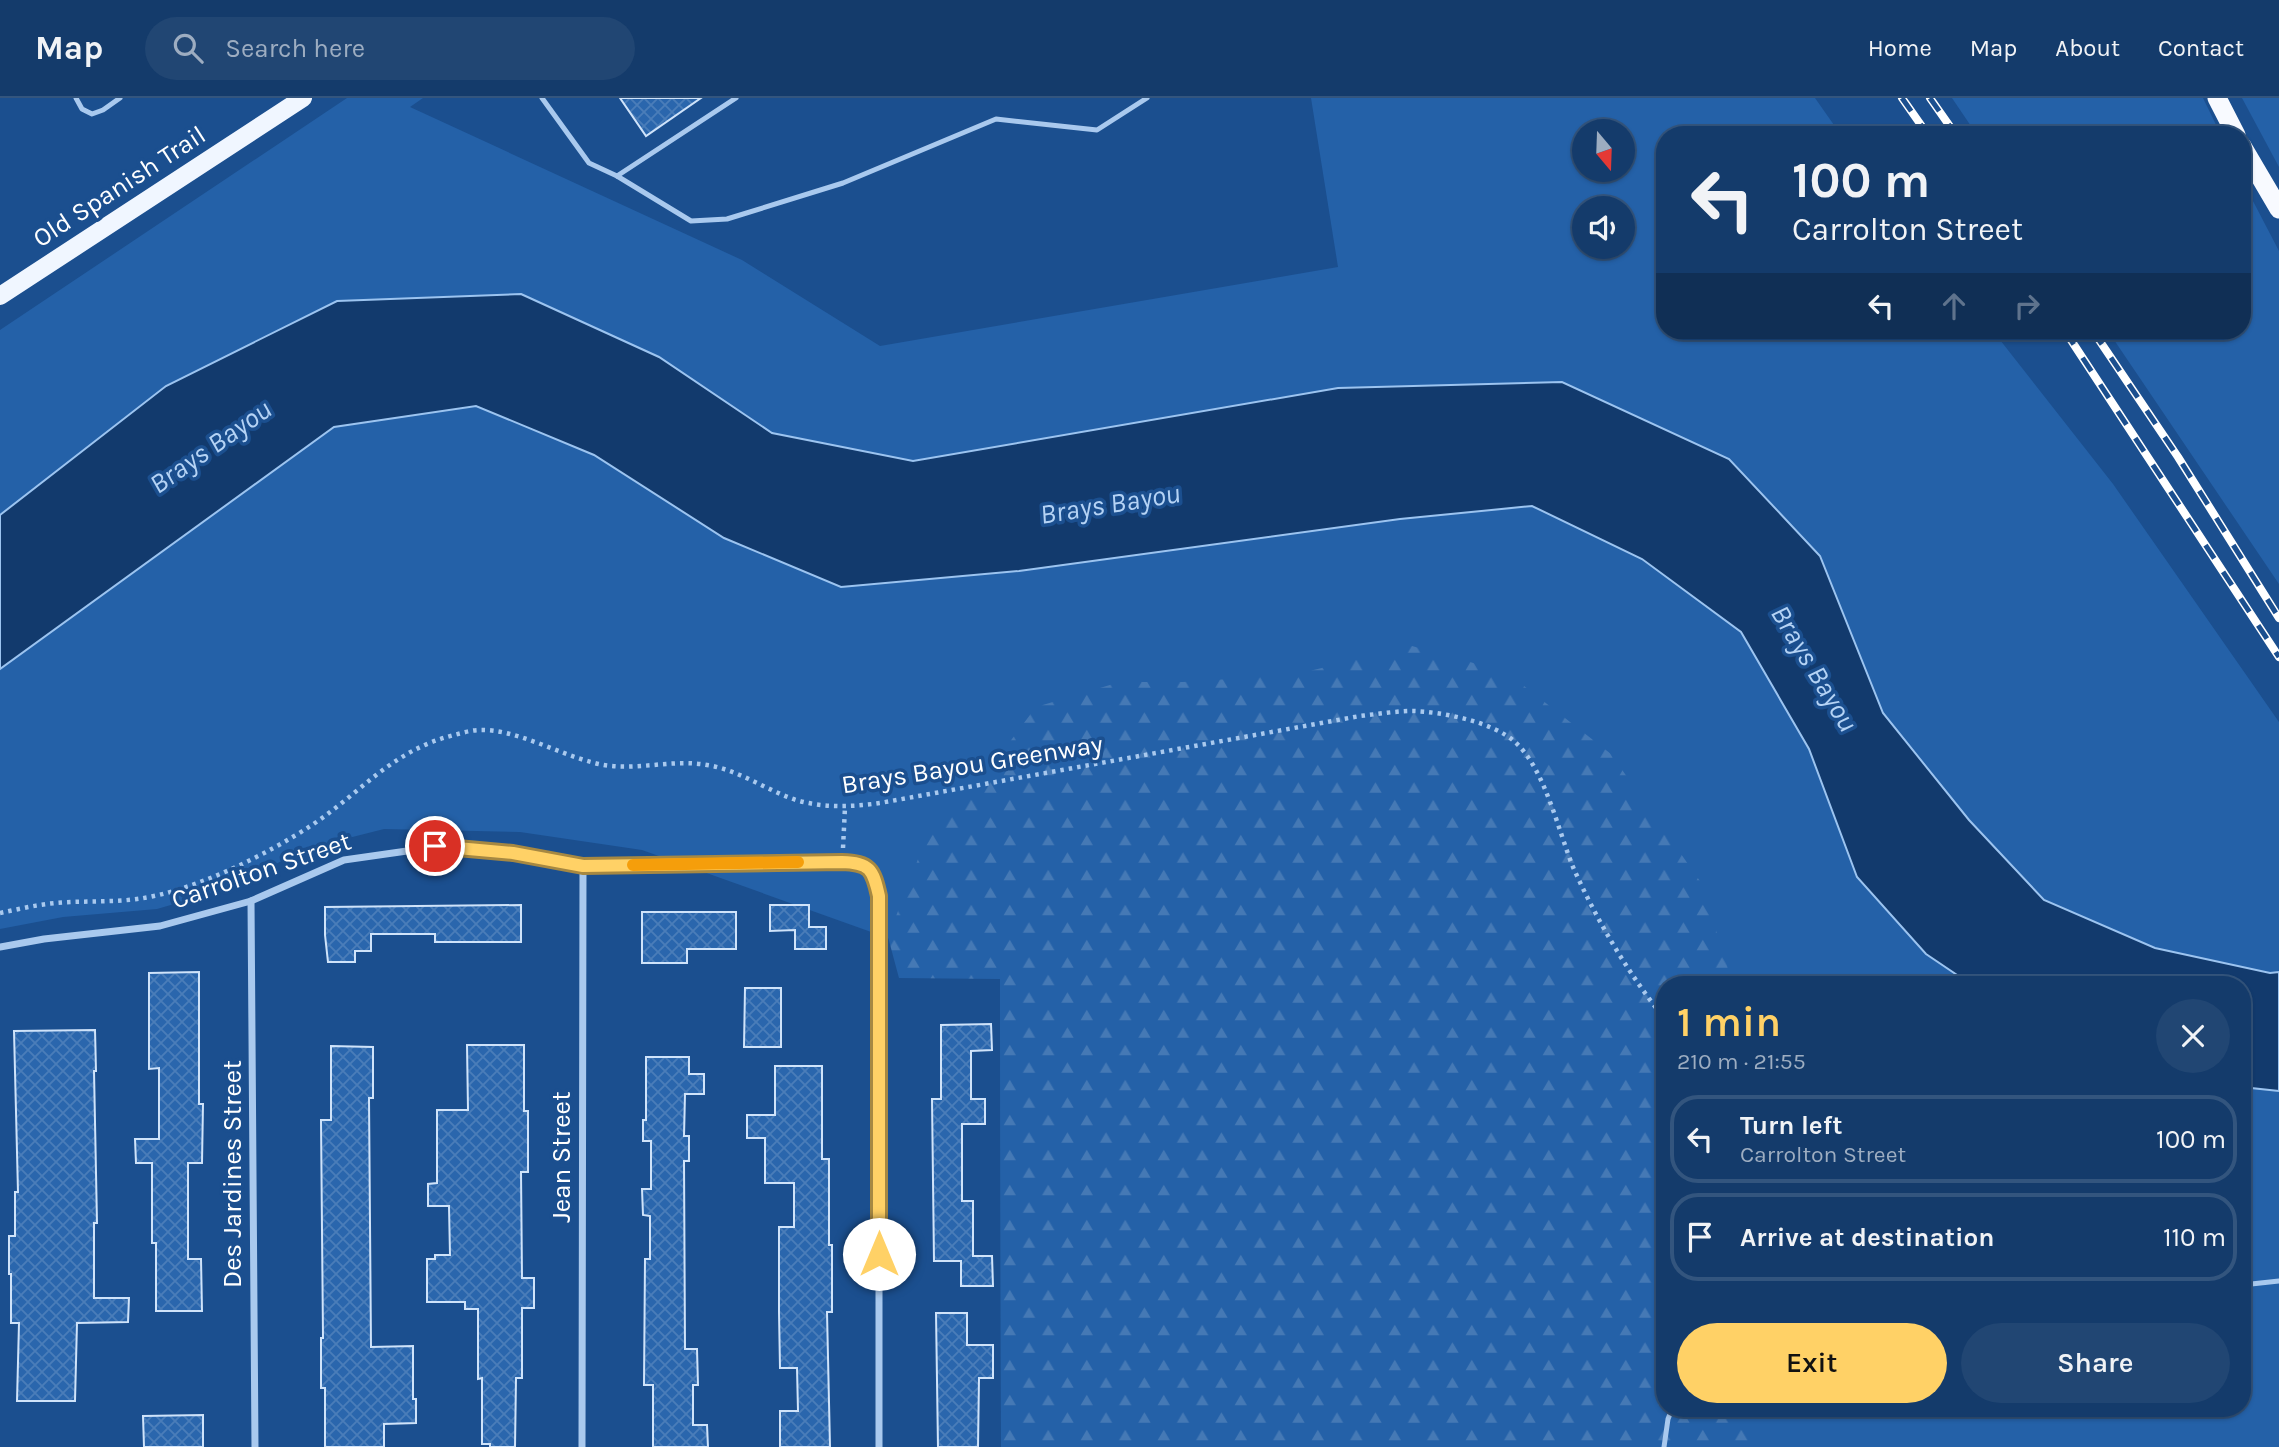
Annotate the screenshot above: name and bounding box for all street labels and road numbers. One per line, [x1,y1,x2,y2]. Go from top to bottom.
street label: Old Spanish Trail [27,119,211,254]
street label: Brays Bayou Greenway [839,729,1105,800]
street label: Carrolton Street [167,825,355,916]
street label: Des Jardines Street [217,1060,248,1288]
street label: Jean Street [546,1091,577,1223]

